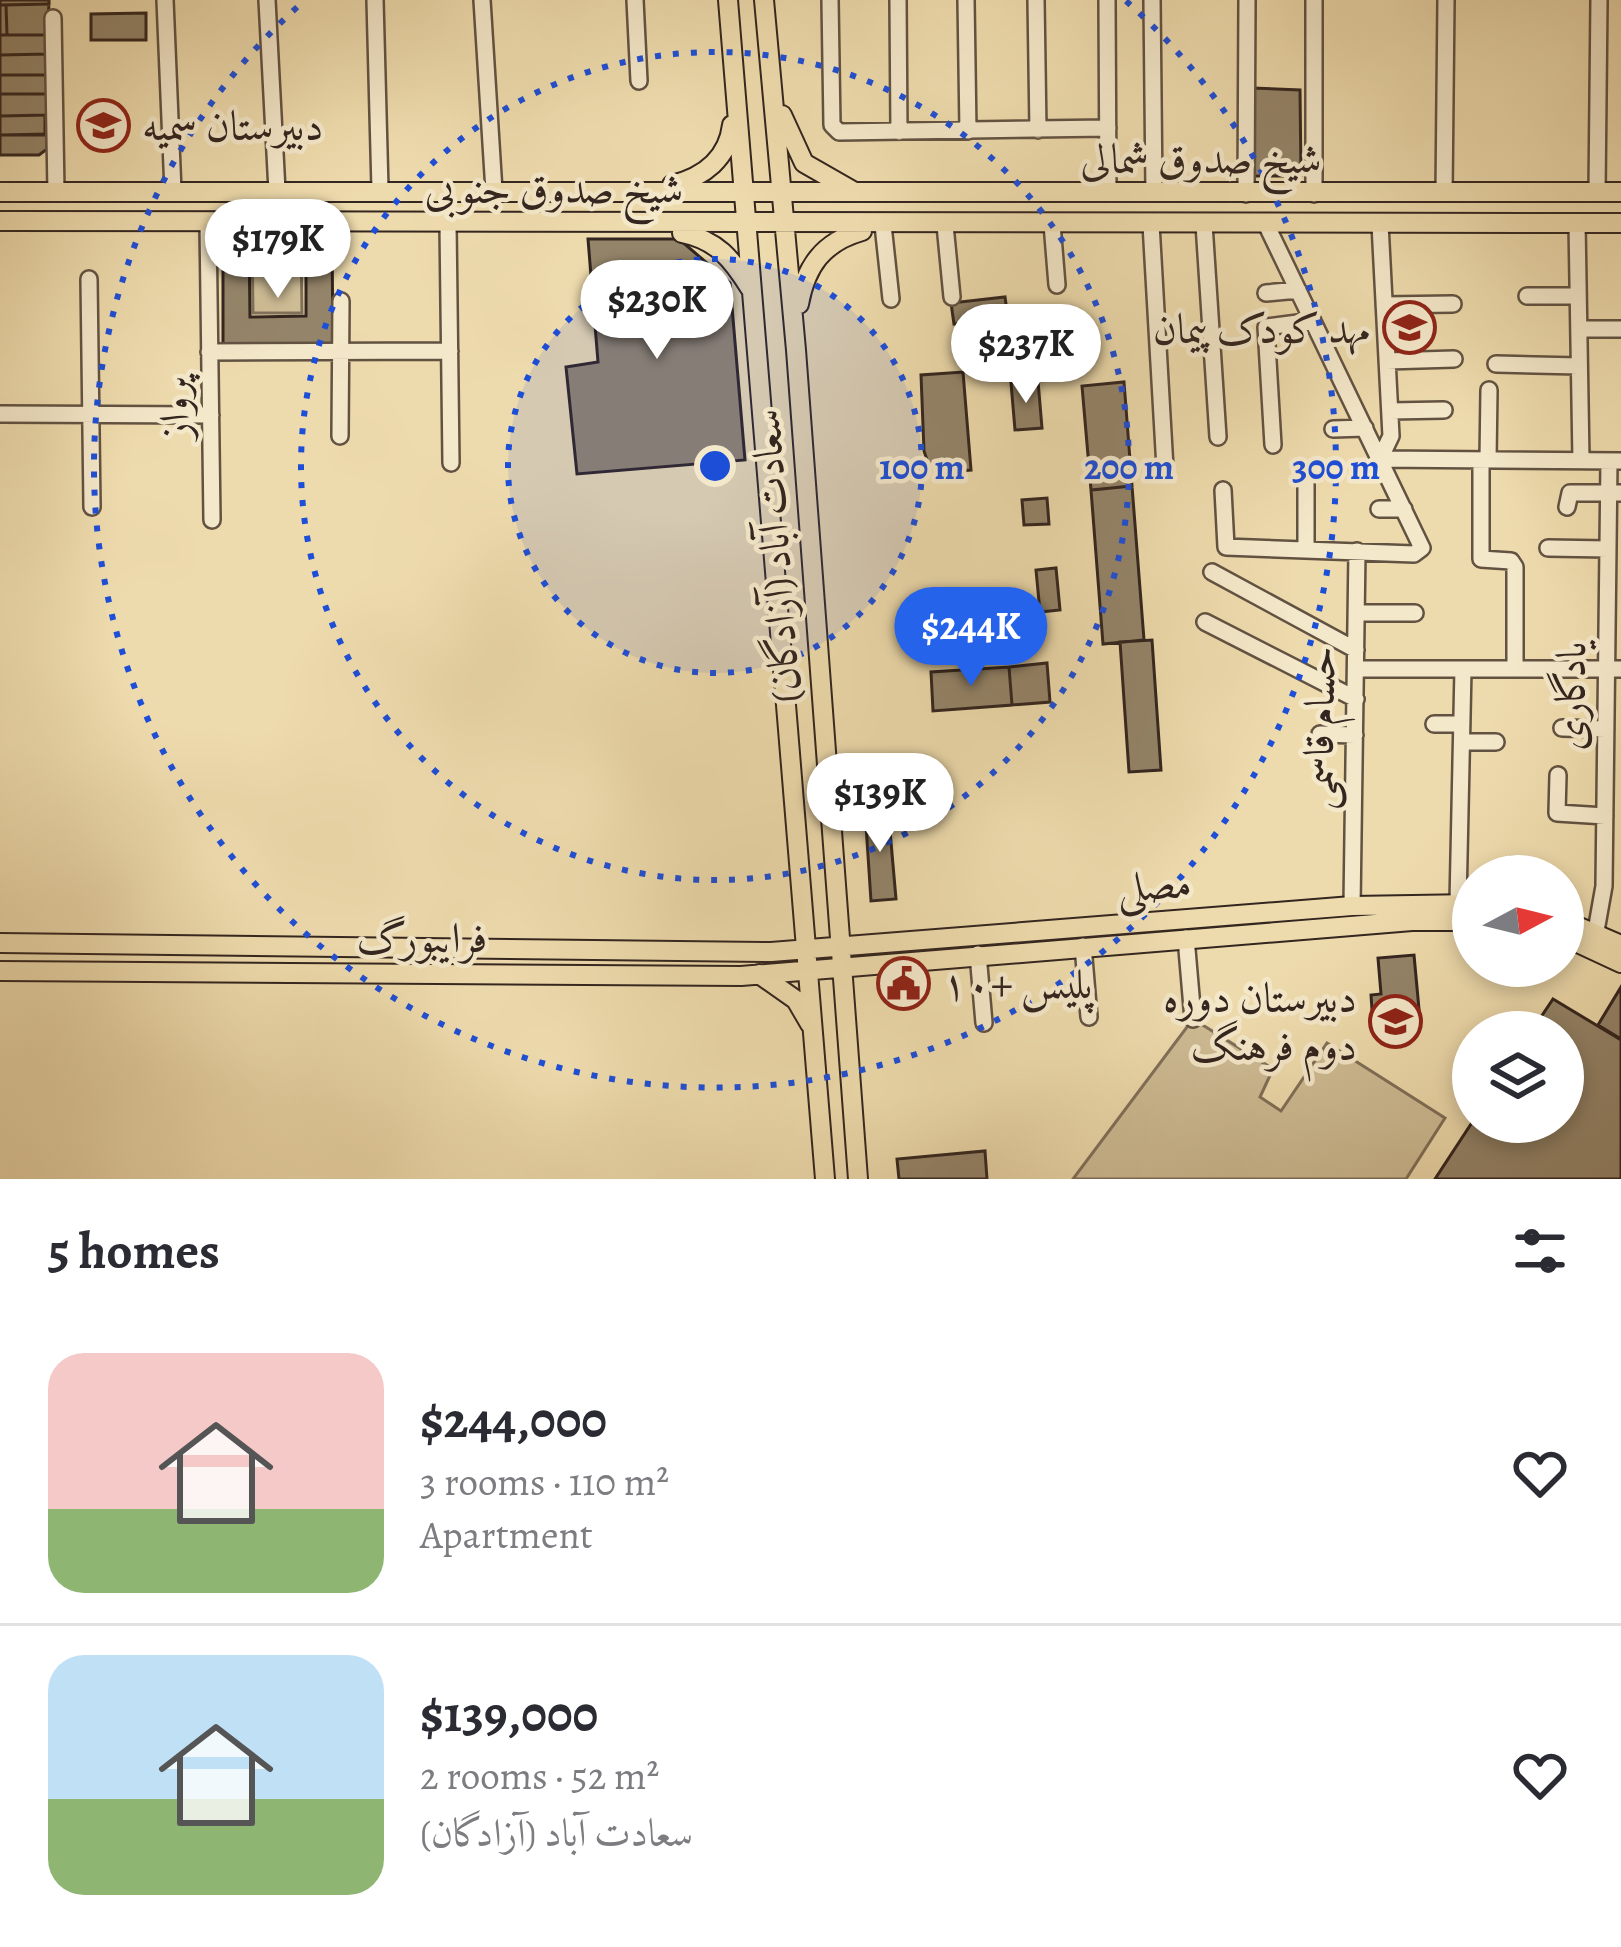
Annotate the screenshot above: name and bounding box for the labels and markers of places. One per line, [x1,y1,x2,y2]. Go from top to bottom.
school or university icon: دبیرستان سمیه [75,97,131,153]
place label: دبیرستان سمیه [142,97,323,154]
pin: $179K [194,199,362,301]
pin: $230K [573,260,741,362]
place label: مهد کودک پیمان [1153,300,1370,357]
school or university icon: مهد کودک پیمان [1381,300,1437,356]
pin: $237K [942,304,1110,406]
centre of rings [694,445,736,487]
pin: $244K [887,587,1055,689]
pin: $139K [796,753,964,855]
public building icon: پلیس +۱۰ [875,955,931,1011]
place label: پلیس +۱۰ [942,955,1095,1014]
place label: دبیرستان دوره دوم فرهنگ [1163,969,1357,1082]
school or university icon: دبیرستان دوره دوم فرهنگ [1368,993,1424,1049]

